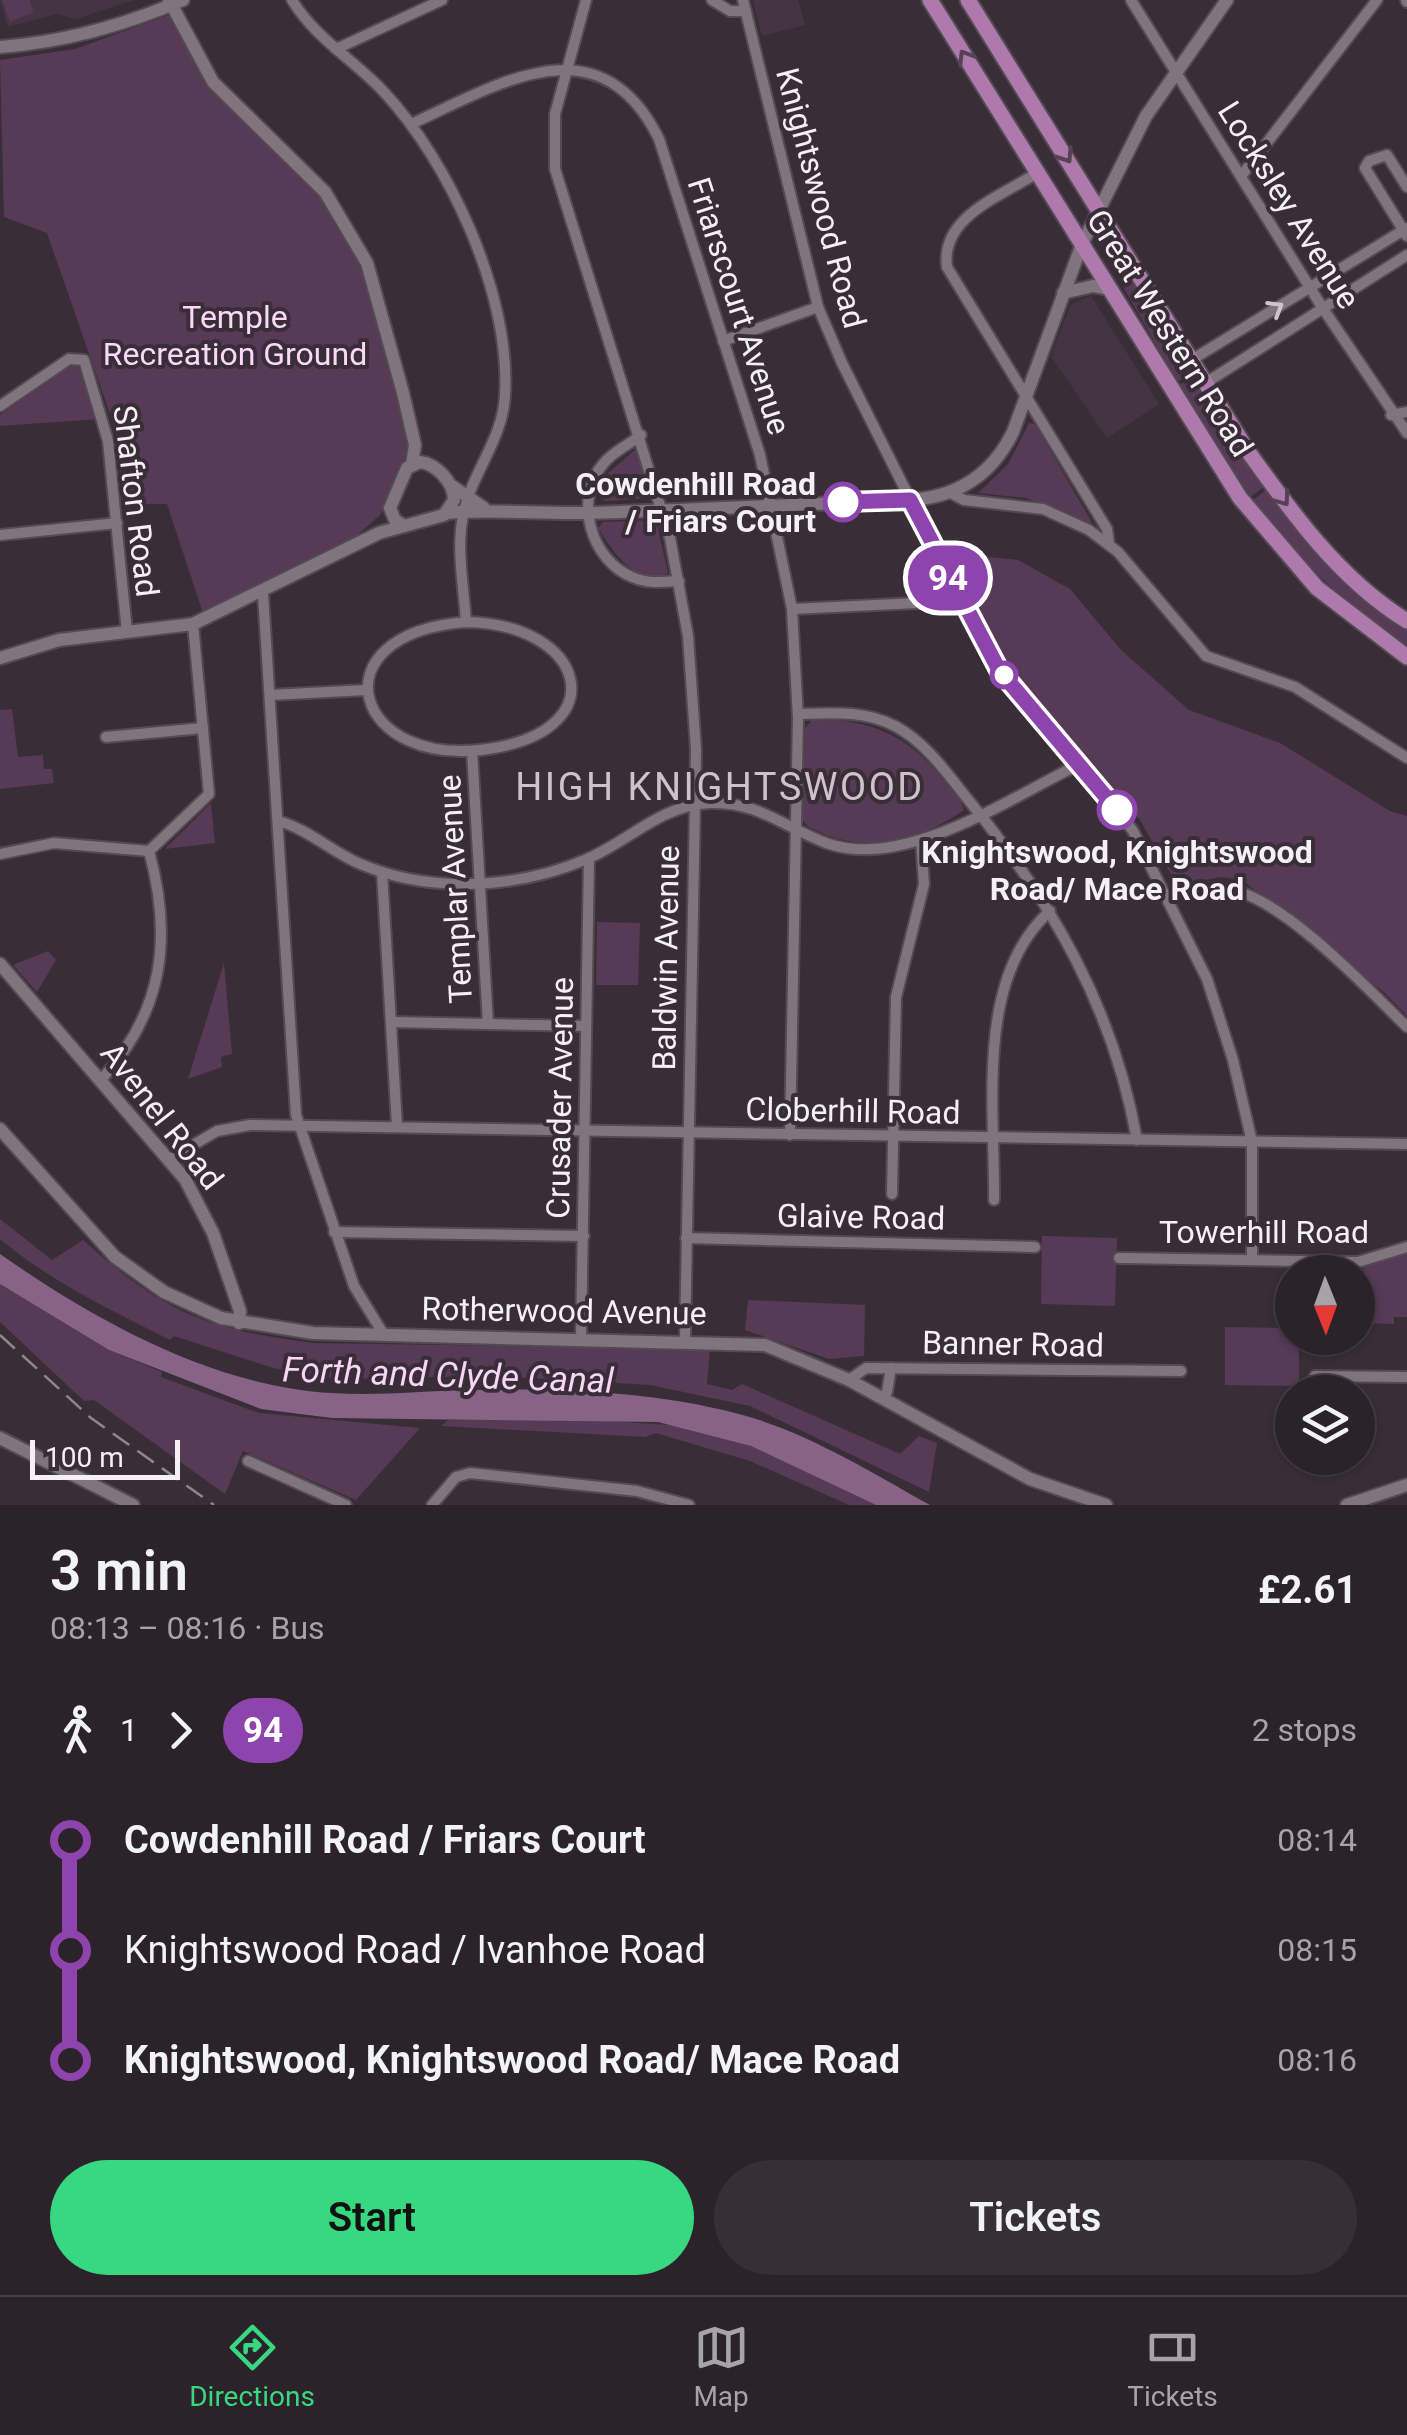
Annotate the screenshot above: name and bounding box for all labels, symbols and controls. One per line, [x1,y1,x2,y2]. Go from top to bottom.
one-way arrow [958,50,977,68]
street label: Knightswood Road [768,64,874,332]
street label: Locksley Avenue [1210,94,1368,316]
one-way arrow [1053,145,1072,163]
street label: Friarscourt Avenue [680,173,798,439]
street label: Great Western Road [1079,203,1261,463]
park label: Temple Recreation Ground [103,298,367,373]
one-way arrow [1265,302,1283,321]
street label: Shafton Road [105,403,167,599]
place label: Cowdenhill Road / Friars Court [575,465,816,540]
marker: Cowdenhill Road / Friars Court [824,483,862,521]
one-way arrow [1270,488,1289,507]
line badge: 94 [903,546,993,610]
text: 94 [928,558,968,599]
unlabelled marker [991,662,1017,688]
district label: HIGH KNIGHTSWOOD [515,765,925,809]
street label: Templar Avenue [430,774,480,1004]
marker: Knightswood, Knightswood Road/ Mace Road [1098,791,1136,829]
place label: Knightswood, Knightswood Road/ Mace Road [921,833,1313,908]
street label: Baldwin Avenue [645,845,687,1071]
street label: Crusader Avenue [539,977,581,1219]
street label: Avenel Road [93,1035,231,1197]
street label: Cloberhill Road [745,1090,961,1132]
street label: Glaive Road [776,1197,946,1237]
street label: Towerhill Road [1159,1213,1369,1251]
north arrow [1275,1255,1375,1355]
map controls [1275,1255,1375,1475]
street label: Rotherwood Avenue [421,1290,707,1332]
street label: Banner Road [922,1323,1104,1365]
water label: Forth and Clyde Canal [282,1349,615,1402]
button: layers [1275,1375,1375,1475]
scale bar [30,1435,180,1480]
text: 100 m [45,1441,124,1474]
text: 3 min [50,1539,188,1603]
text: £2.61 [1258,1568,1357,1612]
text: 08:13 – 08:16 · Bus [50,1609,325,1647]
icon: walk [50,1703,105,1758]
icon: forward [153,1703,208,1758]
text: 94 [243,1710,283,1751]
text: 1 [120,1711,138,1749]
text: 2 stops [1252,1711,1357,1749]
text: Cowdenhill Road / Friars Court [124,1818,646,1862]
text: 08:14 [1277,1821,1357,1859]
text: Knightswood Road / Ivanhoe Road [124,1928,706,1972]
text: 08:15 [1277,1931,1357,1969]
text: Knightswood, Knightswood Road/ Mace Road [124,2038,900,2082]
text: 08:16 [1277,2041,1357,2079]
button: Start [50,2160,694,2275]
button: Tickets [714,2160,1357,2275]
tab: Directions [189,2320,315,2413]
tab: Map [693,2320,749,2413]
tab: Tickets [1127,2320,1218,2413]

